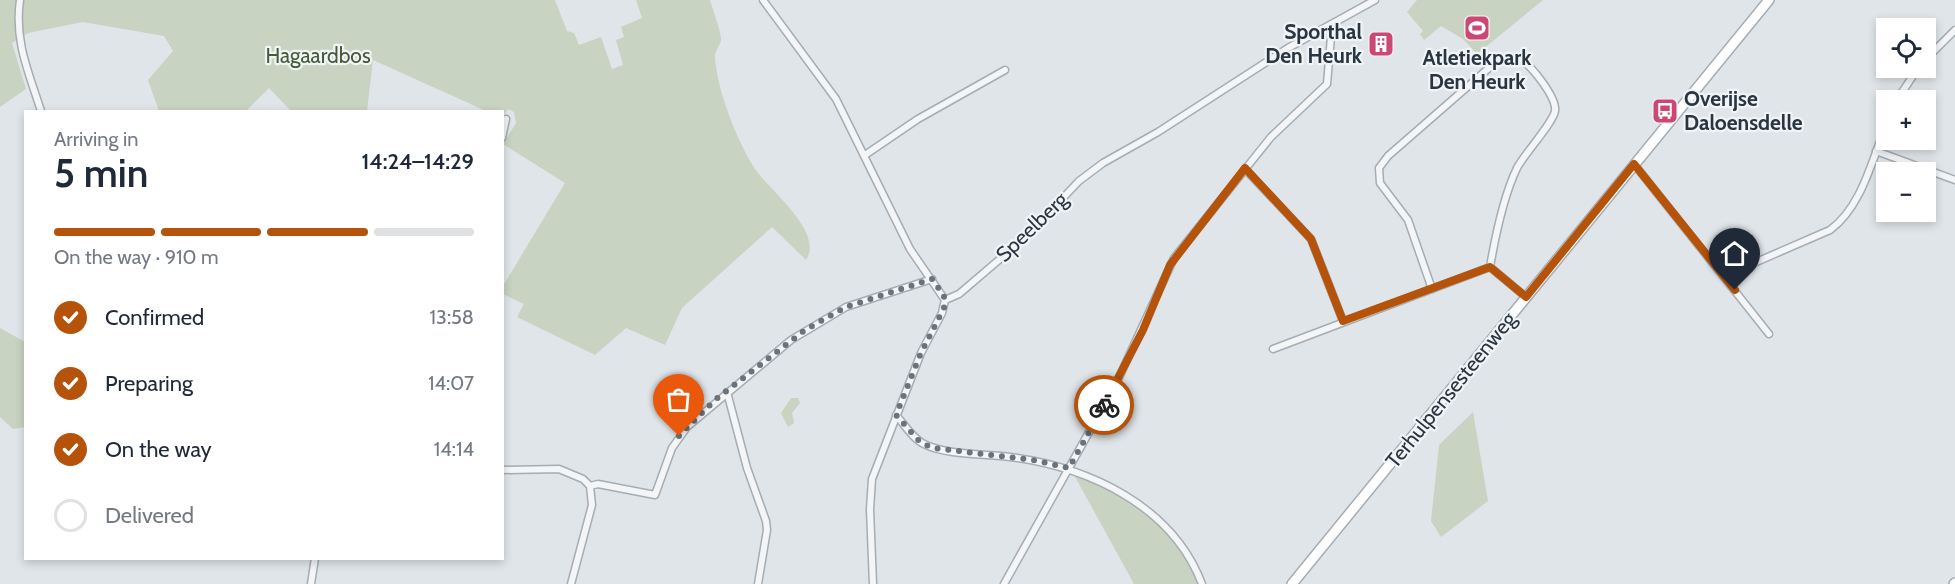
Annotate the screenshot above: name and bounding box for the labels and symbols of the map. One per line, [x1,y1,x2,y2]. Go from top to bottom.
sports icon: Atletiekpark Den Heurk [1462,13,1492,43]
place label: Sporthal Den Heurk [1265,19,1363,68]
building icon: Sporthal Den Heurk [1366,29,1396,59]
park label: Hagaardbos [265,43,371,68]
place label: Atletiekpark Den Heurk [1423,45,1532,94]
place label: Overijse Daloensdelle [1684,86,1803,135]
bus stop icon: Overijse Daloensdelle [1650,96,1680,126]
street label: Speelberg [991,186,1073,267]
pin [1709,228,1760,290]
street label: Terhulpensesteenweg [1380,306,1521,473]
pin [653,374,704,436]
courier [1074,375,1134,435]

